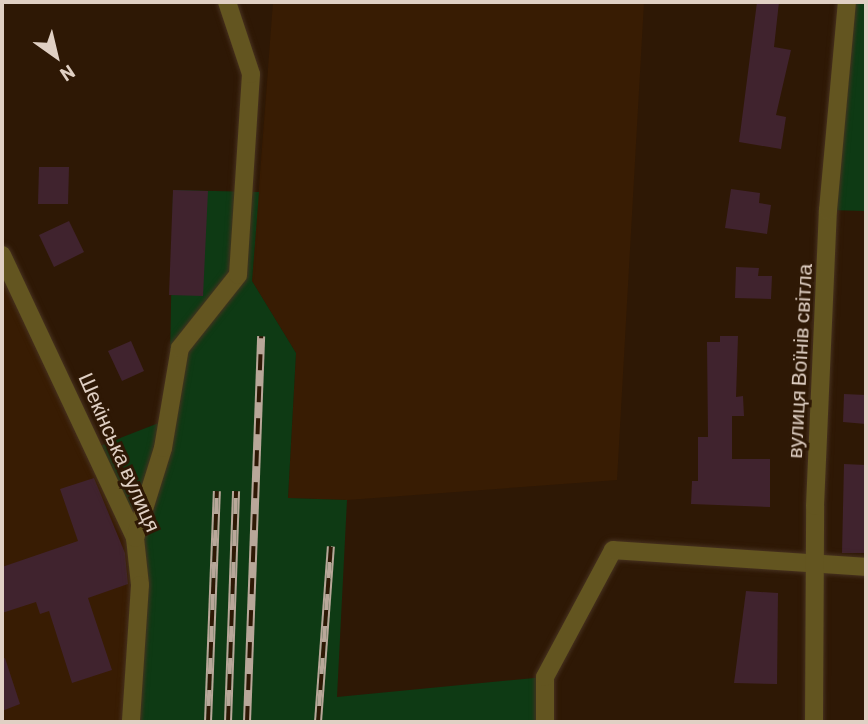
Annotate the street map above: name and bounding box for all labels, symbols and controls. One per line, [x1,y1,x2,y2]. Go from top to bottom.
north arrow [21,21,91,91]
text: N [56,61,80,87]
street label: вулиця Воїнів світла [781,263,817,459]
street label: Шекінська вулиця [74,369,166,535]

